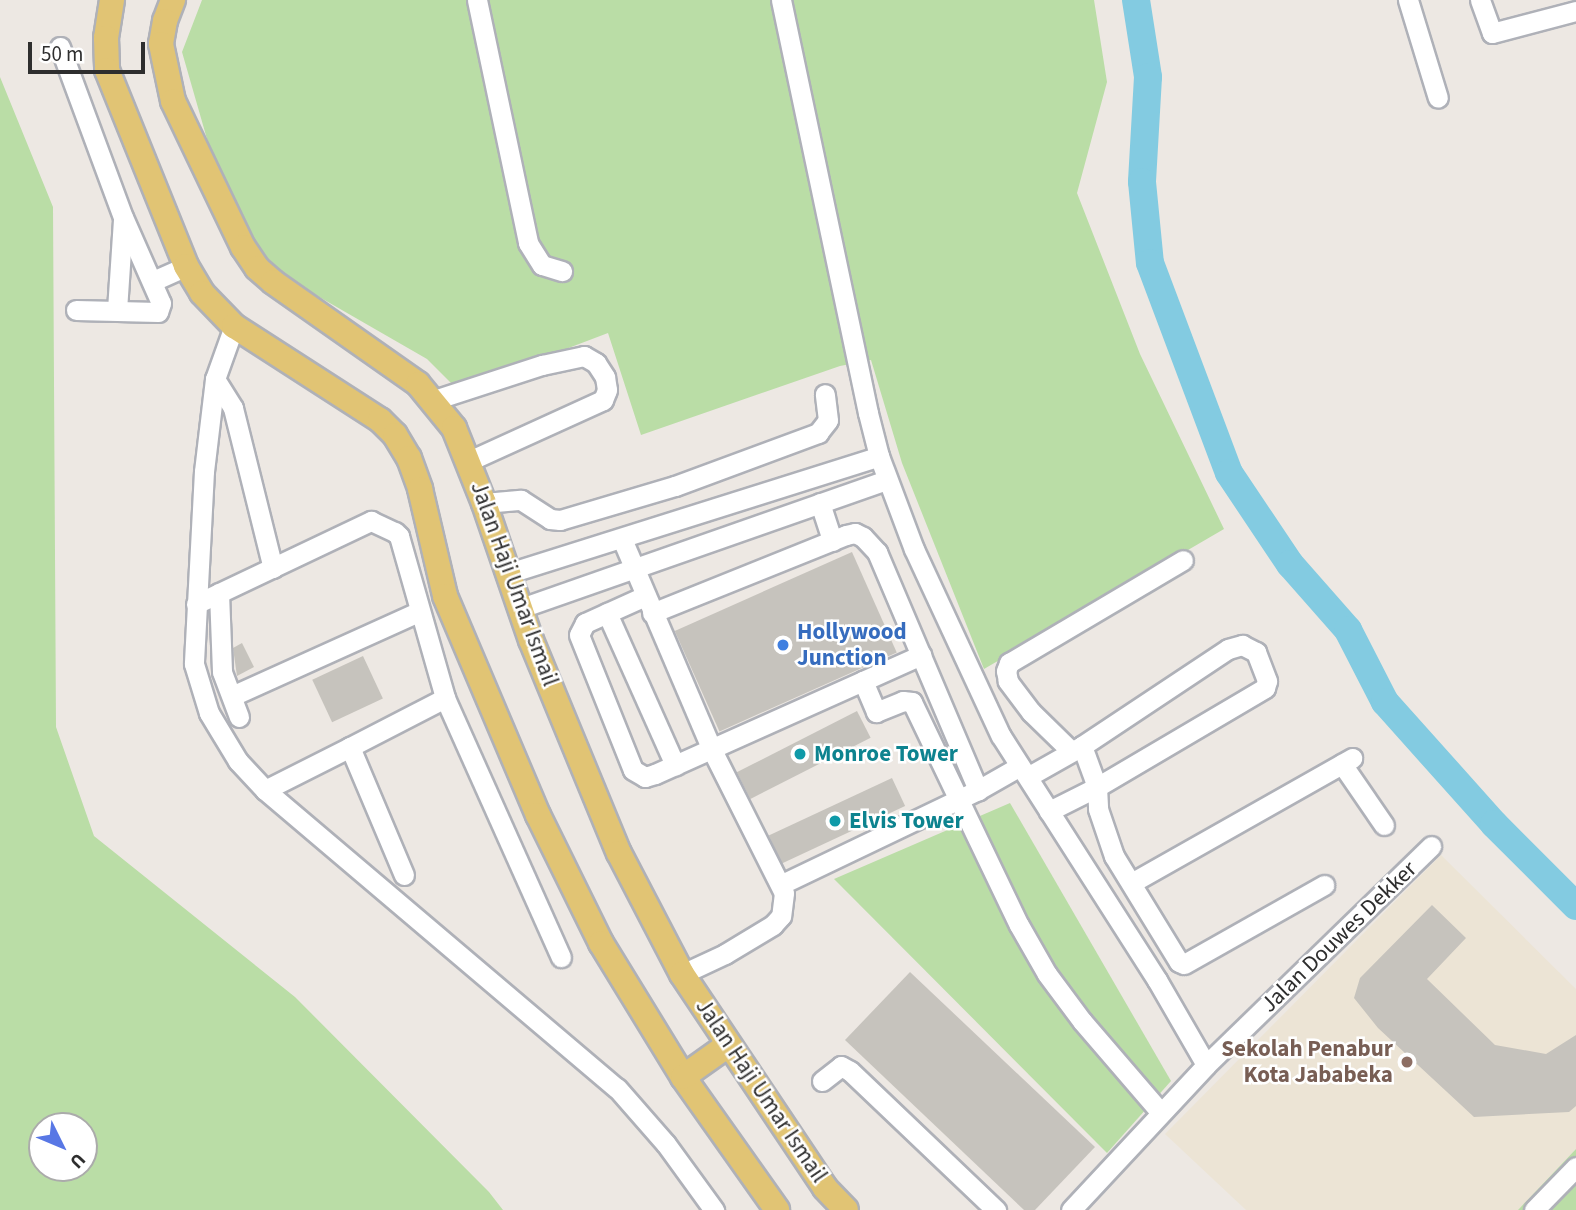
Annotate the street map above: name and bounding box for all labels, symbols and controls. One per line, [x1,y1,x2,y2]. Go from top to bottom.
scale bar [32,28,149,72]
text: 50 m [41,39,83,69]
street label: Jalan Haji Umar Ismail [464,478,564,690]
place label: Hollywood Junction [797,618,907,672]
marker: Hollywood Junction [775,637,791,653]
place label: Monroe Tower [814,740,958,768]
marker: Monroe Tower [792,746,808,762]
place label: Elvis Tower [849,807,964,835]
marker: Elvis Tower [827,813,843,829]
street label: Jalan Douwes Dekker [1255,856,1423,1018]
street label: Jalan Haji Umar Ismail [689,994,833,1188]
place label: Sekolah Penabur Kota Jababeka [1221,1035,1393,1089]
marker: Sekolah Penabur Kota Jababeka [1399,1054,1415,1070]
north arrow [28,1112,98,1182]
text: U [63,1146,91,1174]

